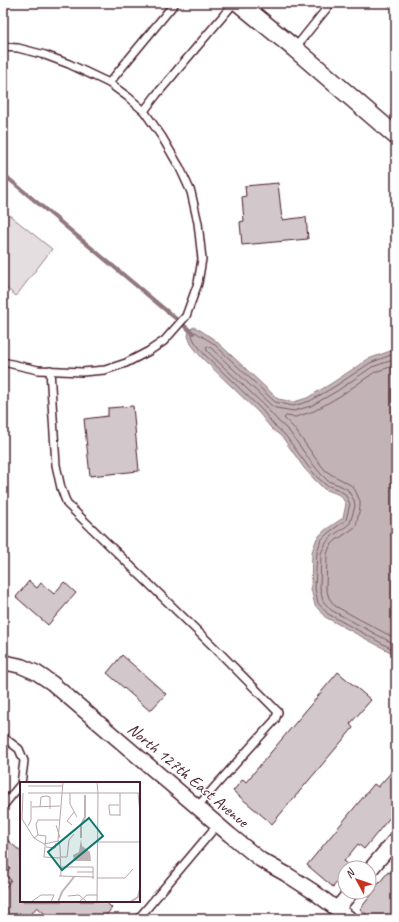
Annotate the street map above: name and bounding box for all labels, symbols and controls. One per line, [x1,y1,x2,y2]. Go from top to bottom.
street label: North 127th East Avenue [123,718,254,833]
inset map [20,782,140,902]
north arrow [337,860,377,900]
text: N [342,865,358,881]

